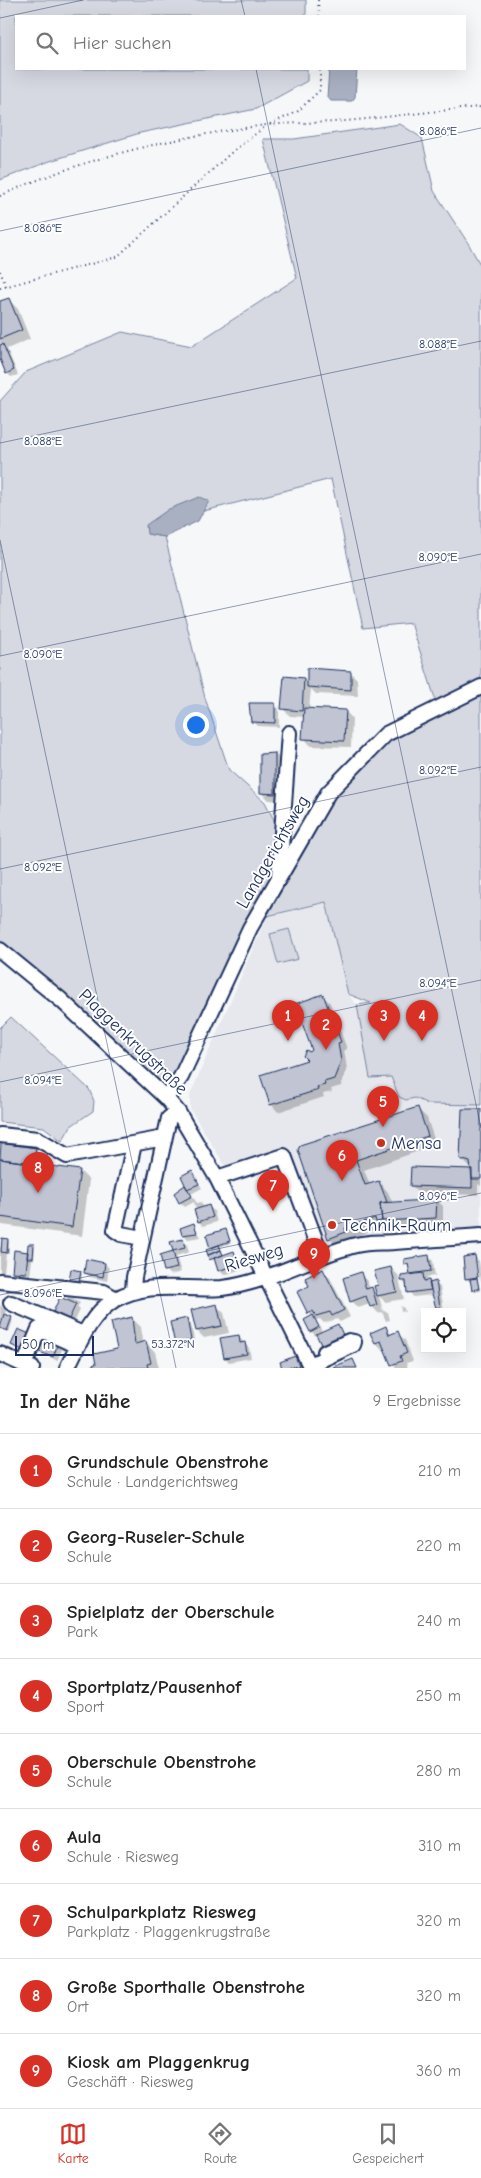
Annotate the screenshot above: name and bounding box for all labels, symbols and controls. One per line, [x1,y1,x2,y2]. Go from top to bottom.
search box [15,15,466,70]
icon: search [33,29,61,57]
text: Hier suchen [73,32,171,54]
text: 8.086°E [419,124,457,138]
text: 8.086°E [24,221,62,235]
text: 8.088°E [419,337,457,351]
text: 8.088°E [24,434,62,448]
text: 8.090°E [418,550,458,564]
text: 8.090°E [23,647,63,661]
your location [183,712,209,738]
text: 8.092°E [419,763,457,777]
street label: Landgerichtsweg [232,792,314,912]
text: 8.092°E [24,860,62,874]
text: 8.094°E [419,976,457,990]
street label: Plaggenkrugstraße [74,985,192,1099]
pin: 1 [272,1000,304,1041]
pin: 3 [368,1000,400,1041]
pin: 4 [406,1000,438,1041]
pin: 2 [310,1009,342,1050]
text: 8.094°E [24,1073,62,1087]
pin: 5 [367,1086,399,1127]
place label: Mensa [391,1133,442,1154]
marker: Mensa [375,1137,387,1149]
pin: 6 [326,1140,358,1181]
pin: 8 [22,1152,54,1193]
pin: 7 [257,1170,289,1211]
text: 8.096°E [419,1189,457,1203]
place label: Technik-Raum [342,1215,451,1236]
marker: Technik-Raum [326,1219,338,1231]
pin: 9 [298,1238,330,1279]
street label: Riesweg [222,1239,286,1277]
text: 8.096°E [24,1286,62,1300]
map controls [421,1308,466,1353]
button: locate [421,1308,466,1353]
scale bar [15,1333,94,1356]
text: 50 m [22,1336,54,1353]
text: 53.372°N [151,1337,195,1351]
text: In der Nähe [20,1389,130,1413]
text: 9 Ergebnisse [373,1392,461,1410]
text: Grundschule Obenstrohe [67,1451,268,1473]
text: 1 [33,1462,39,1480]
text: 210 m [418,1462,461,1480]
text: Schule · Landgerichtsweg [67,1473,238,1491]
text: Georg-Ruseler-Schule [67,1526,245,1548]
text: 2 [32,1537,40,1555]
text: 220 m [416,1537,461,1555]
text: Schule [67,1548,112,1566]
text: Spielplatz der Oberschule [67,1601,274,1623]
text: 3 [32,1612,40,1630]
text: 240 m [417,1612,461,1630]
text: Park [67,1623,98,1641]
text: Sportplatz/Pausenhof [67,1676,241,1698]
text: 4 [32,1687,40,1705]
text: 250 m [416,1687,461,1705]
text: Sport [67,1698,104,1716]
text: Oberschule Obenstrohe [67,1751,256,1773]
text: 5 [32,1762,40,1780]
text: 280 m [416,1762,461,1780]
text: Schule [67,1773,112,1791]
text: Aula [67,1826,101,1848]
text: 6 [32,1837,40,1855]
text: 310 m [418,1837,461,1855]
text: Schule · Riesweg [67,1848,179,1866]
text: Schulparkplatz Riesweg [67,1901,257,1923]
text: 7 [32,1912,40,1930]
text: 320 m [416,1912,461,1930]
text: Parkplatz · Plaggenkrugstraße [67,1923,270,1941]
text: Große Sporthalle Obenstrohe [67,1976,305,1998]
text: 8 [32,1987,40,2005]
text: 320 m [416,1987,461,2005]
text: Ort [67,1998,88,2016]
text: Kiosk am Plaggenkrug [67,2051,250,2073]
text: 9 [32,2062,40,2080]
text: 360 m [416,2062,461,2080]
text: Geschäft · Riesweg [67,2073,194,2091]
tab: Karte [58,2120,89,2167]
tab: Route [204,2120,237,2167]
tab: Gespeichert [352,2120,423,2167]

